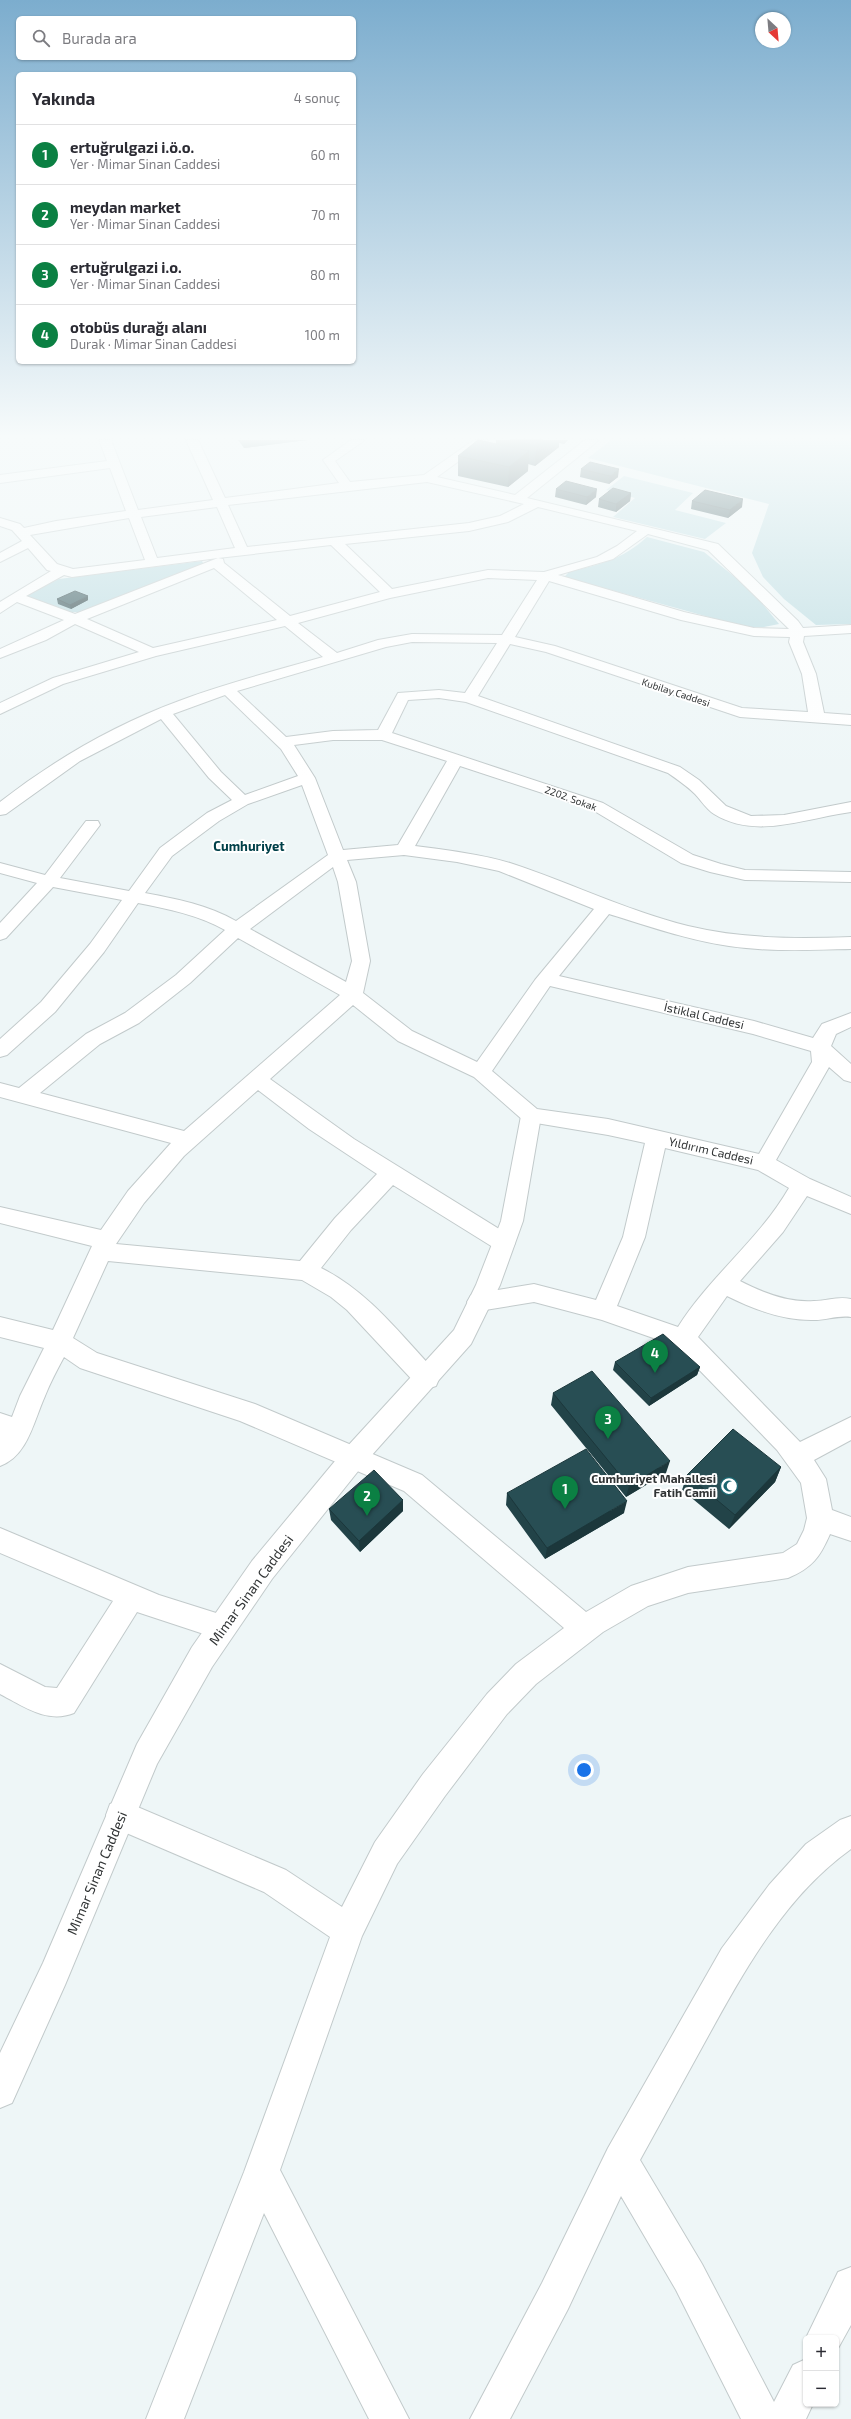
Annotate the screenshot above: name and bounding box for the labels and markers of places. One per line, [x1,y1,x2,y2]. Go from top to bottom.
pin: 4 [642,1340,668,1373]
pin: 3 [595,1406,621,1439]
place label: Cumhuriyet Mahallesi Fatih Camii [591,1471,716,1499]
pin: 1 [552,1476,578,1509]
mosque icon: Cumhuriyet Mahallesi Fatih Camii [719,1476,739,1496]
pin: 2 [354,1483,380,1516]

